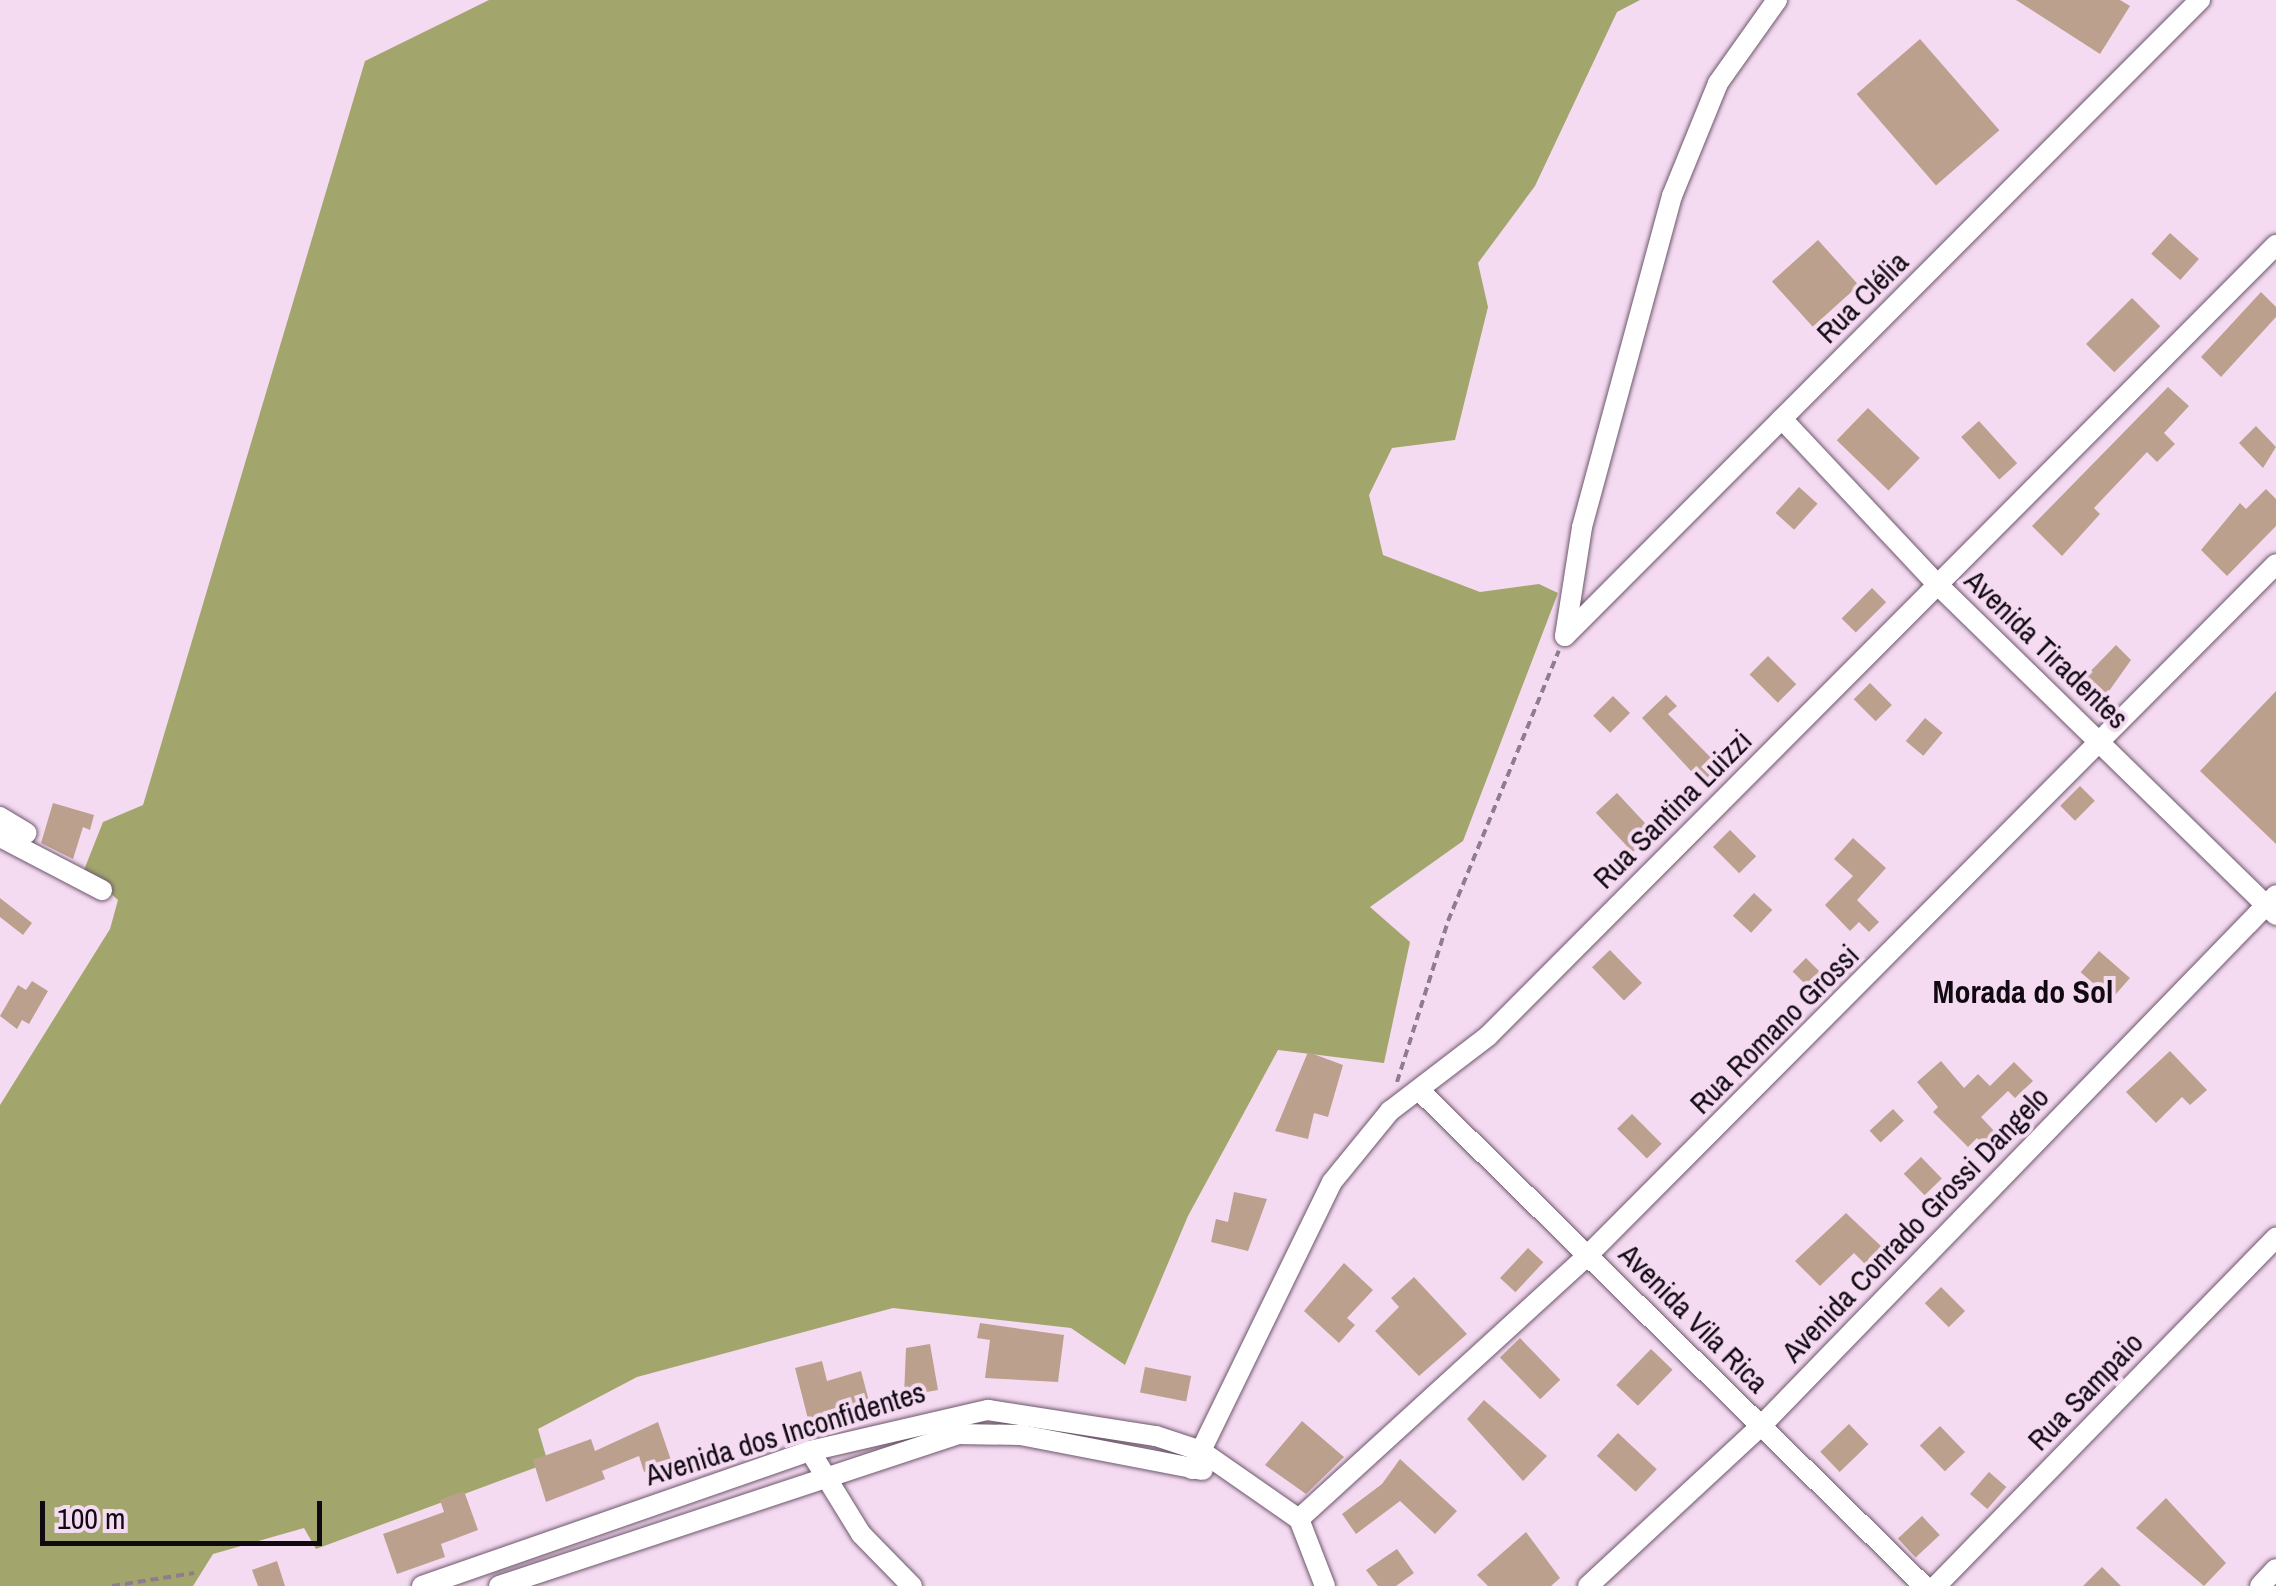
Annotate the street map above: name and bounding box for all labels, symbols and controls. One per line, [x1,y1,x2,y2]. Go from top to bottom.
street label: Rua Clélia [1809,244,1915,350]
street label: Avenida Tiradentes [1958,562,2136,736]
street label: Rua Santina Luizzi [1585,722,1759,896]
street label: Rua Romano Grossi [1682,937,1866,1121]
district label: Morada do Sol [1933,973,2113,1011]
street label: Avenida Conrado Grossi Dangelo [1774,1079,2056,1369]
street label: Avenida Vila Rica [1612,1236,1776,1400]
street label: Rua Sampaio [2020,1324,2150,1458]
street label: Avenida dos Inconfidentes [641,1373,929,1493]
scale bar [45,1481,328,1543]
text: 100 m [57,1498,125,1538]

